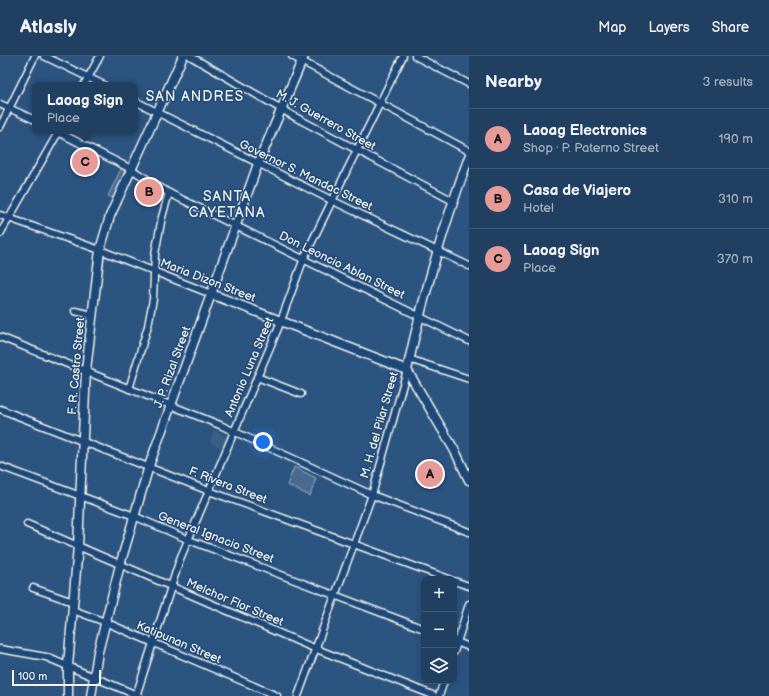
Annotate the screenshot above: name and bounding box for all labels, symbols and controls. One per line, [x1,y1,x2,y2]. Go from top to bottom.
text: Atlasly [20,16,77,39]
text: Map [598,19,626,36]
text: Layers [648,19,690,36]
text: Share [712,19,749,36]
text: Nearby [485,72,542,92]
text: 3 results [702,74,753,90]
popup [32,82,138,134]
street label: M. J. Guerrero Street [273,87,379,154]
district label: SAN ANDRES [146,88,244,105]
text: Laoag Sign [47,91,123,110]
text: Place [47,110,80,126]
text: Laoag Electronics [523,121,647,140]
text: A [494,131,502,147]
text: 190 m [719,131,753,147]
street label: Governor S. Mandac Street [237,137,375,214]
text: Shop · P. Paterno Street [523,140,659,156]
pin: C [72,147,98,177]
pin: B [136,177,162,207]
text: Casa de Viajero [523,181,631,200]
district label: SANTA CAYETANA [188,188,266,221]
text: B [493,191,503,207]
text: 310 m [718,191,753,207]
text: Hotel [523,200,554,216]
street label: Don Leoncio Ablan Street [276,228,407,303]
text: Laoag Sign [523,241,599,260]
text: C [493,251,503,267]
text: 370 m [717,251,753,267]
street label: Maria Dizon Street [158,255,258,306]
text: Place [523,260,556,276]
street label: Antonio Luna Street [222,315,277,419]
street label: F. R. Castro Street [65,316,88,415]
street label: J. P. Rizal Street [151,324,194,410]
street label: M. H. del Pilar Street [357,370,402,480]
your location [253,432,273,452]
pin: A [417,459,443,489]
street label: F. Rivera Street [187,464,269,507]
street label: General Ignacio Street [156,508,276,567]
street label: Melchor Flor Street [184,575,286,630]
map controls [421,576,457,684]
button: + [421,576,457,612]
button: − [421,612,457,648]
street label: Katipunan Street [134,618,224,667]
button: layers [421,648,457,684]
scale bar [12,668,101,687]
text: 100 m [18,670,47,683]

